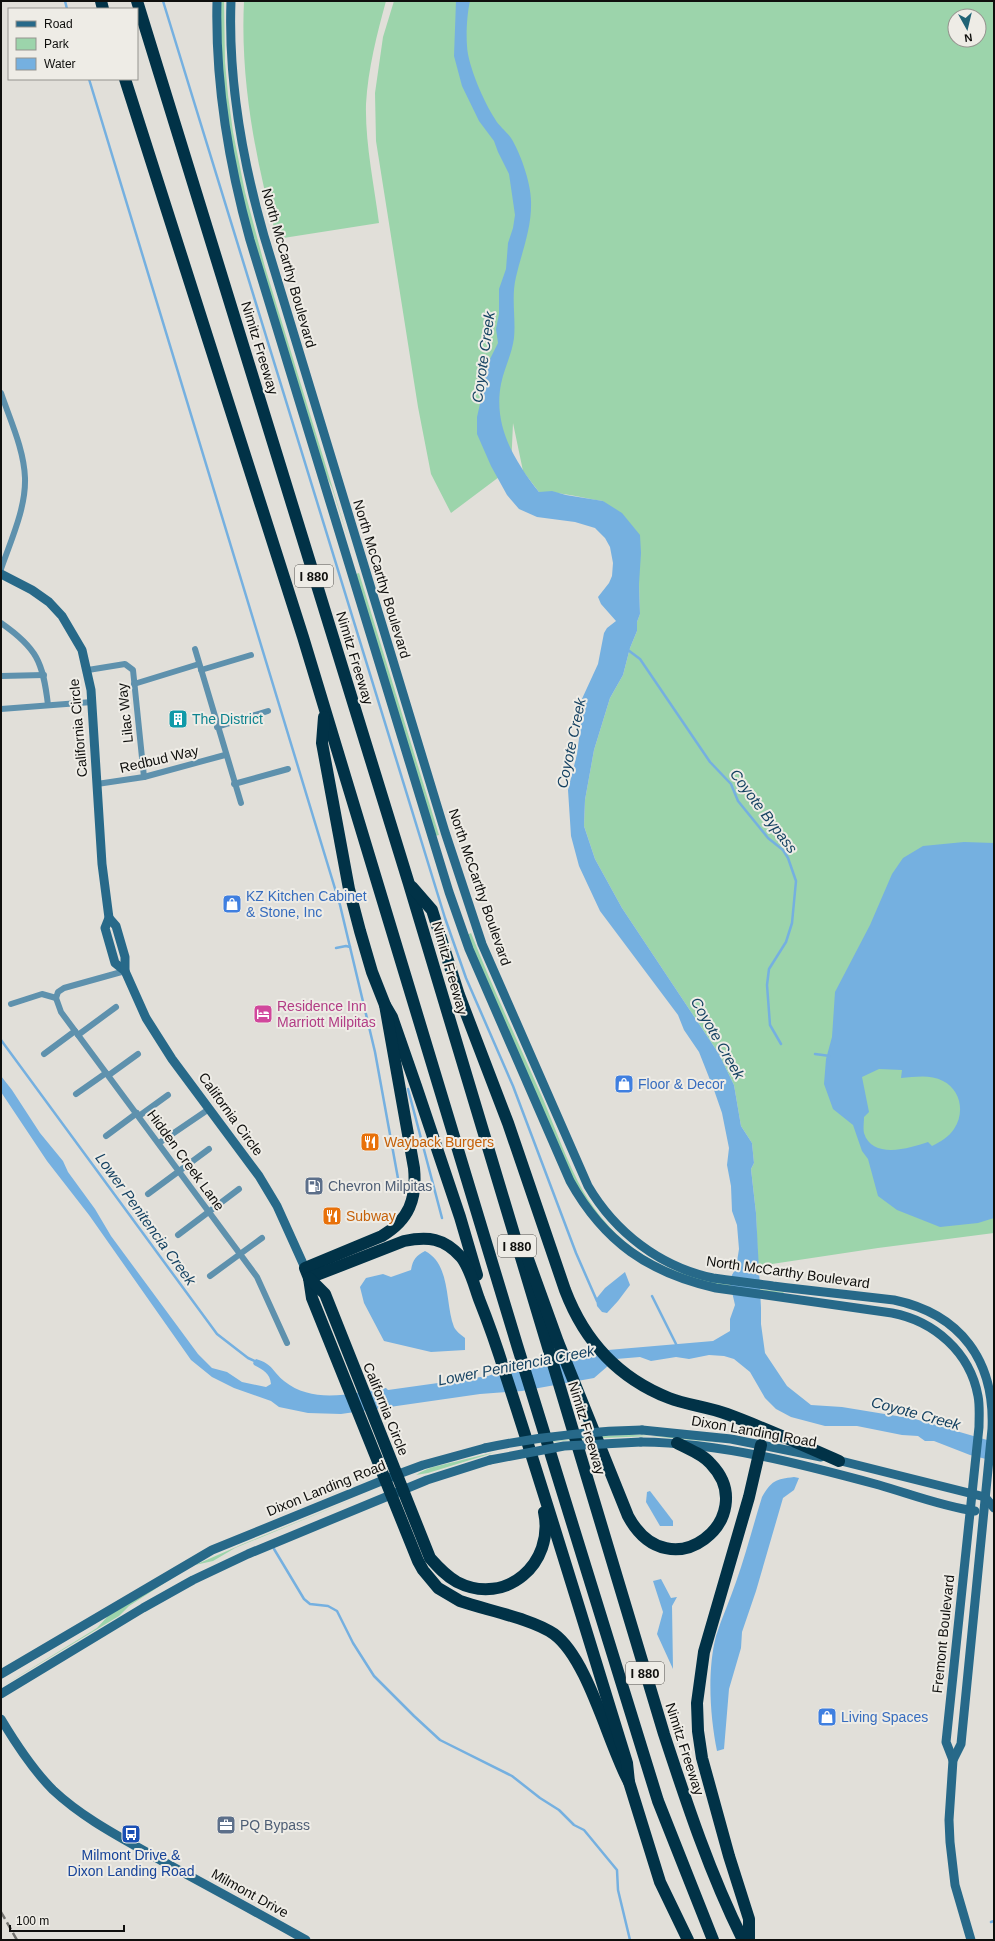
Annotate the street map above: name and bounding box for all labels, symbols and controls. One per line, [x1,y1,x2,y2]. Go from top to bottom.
legend [8,8,138,80]
north arrow [947,8,987,48]
text: Road [44,17,73,31]
text: N [964,31,973,44]
text: Park [44,37,70,51]
text: Water [44,57,76,71]
street label: North McCarthy Boulevard [259,187,319,349]
street label: Nimitz Freeway [238,300,282,396]
water label: Coyote Creek [468,309,498,404]
street label: North McCarthy Boulevard [350,498,414,660]
road number: I 880 [295,565,333,587]
street label: Nimitz Freeway [333,610,377,706]
street label: California Circle [66,678,90,778]
street label: Lilac Way [114,682,136,744]
water label: Coyote Creek [553,695,589,790]
building icon: The District [167,708,189,730]
place label: The District [192,711,263,727]
street label: Redbud Way [118,742,200,776]
water label: Coyote Bypass [727,766,801,857]
street label: North McCarthy Boulevard [446,806,514,968]
place label: KZ Kitchen Cabinet & Stone, Inc [246,888,367,920]
shop icon: KZ Kitchen Cabinet & Stone, Inc [221,893,243,915]
street label: Nimitz Freeway [429,919,471,1017]
water label: Coyote Creek [688,994,749,1083]
place label: Residence Inn Marriott Milpitas [277,998,376,1030]
hotel icon: Residence Inn Marriott Milpitas [252,1003,274,1025]
street label: California Circle [195,1069,267,1159]
shop icon: Floor & Decor [613,1073,635,1095]
place label: Floor & Decor [638,1076,725,1092]
street label: Hidden Creek Lane [144,1106,228,1214]
restaurant icon: Wayback Burgers [359,1131,381,1153]
place label: Wayback Burgers [384,1134,494,1150]
water label: Lower Penitencia Creek [92,1150,201,1290]
fuel station icon: Chevron Milpitas [303,1175,325,1197]
place label: Chevron Milpitas [328,1178,432,1194]
restaurant icon: Subway [321,1205,343,1227]
place label: Subway [346,1208,396,1224]
road number: I 880 [498,1235,536,1257]
street label: North McCarthy Boulevard [705,1253,871,1291]
water label: Lower Penitencia Creek [436,1341,597,1389]
street label: California Circle [360,1360,412,1458]
street label: Nimitz Freeway [565,1380,609,1476]
water label: Coyote Creek [870,1393,964,1433]
street label: Dixon Landing Road [690,1412,818,1450]
street label: Dixon Landing Road [264,1457,388,1519]
street label: Fremont Boulevard [929,1574,957,1694]
road number: I 880 [626,1662,664,1684]
street label: Nimitz Freeway [662,1701,708,1797]
shop icon: Living Spaces [816,1706,838,1728]
place label: Living Spaces [841,1709,928,1725]
office icon: PQ Bypass [215,1814,237,1836]
place label: PQ Bypass [240,1817,310,1833]
bus stop icon: Milmont Drive & Dixon Landing Road [120,1823,142,1845]
place label: Milmont Drive & Dixon Landing Road [68,1847,194,1879]
street label: Milmont Drive [209,1865,291,1921]
scale bar [10,1907,124,1933]
text: 100 m [16,1914,49,1928]

